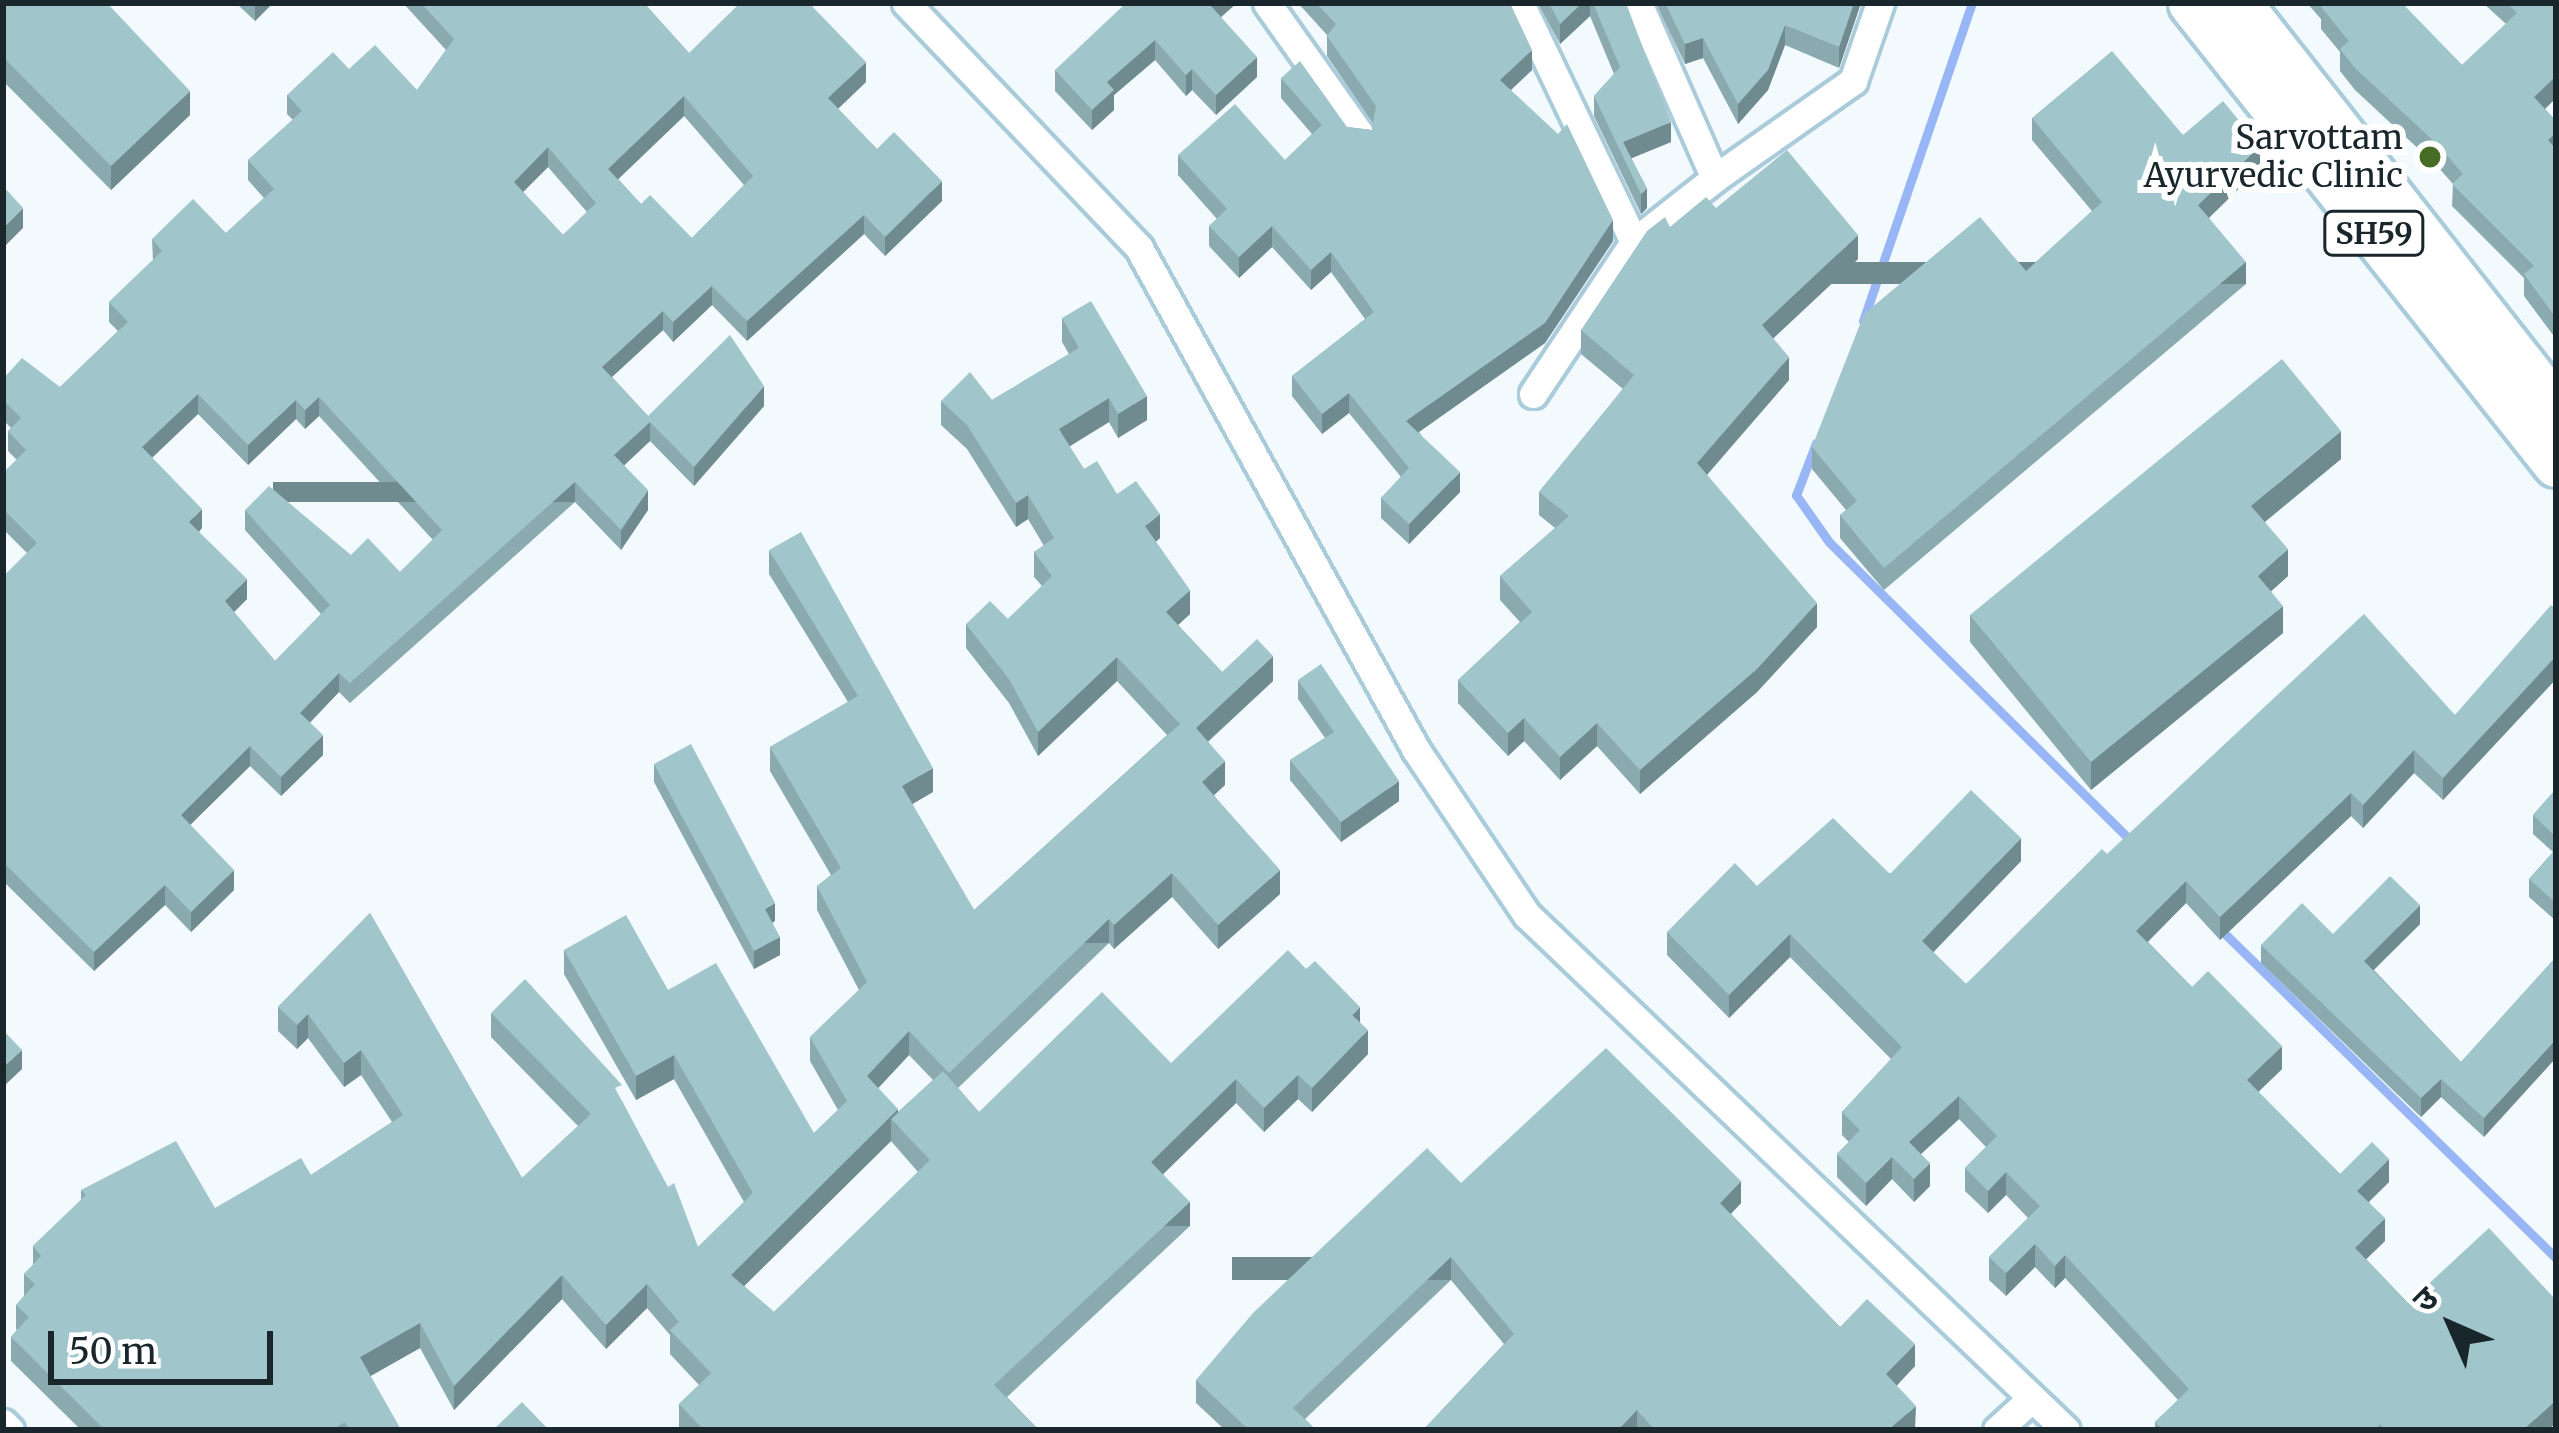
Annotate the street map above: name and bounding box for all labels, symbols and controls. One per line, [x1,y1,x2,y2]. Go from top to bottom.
place label: Sarvottam Ayurvedic Clinic [2144,118,2403,196]
marker: Sarvottam Ayurvedic Clinic [2414,141,2446,173]
road number: SH59 [2323,209,2425,257]
north arrow [2391,1265,2511,1385]
text: उ [2404,1278,2447,1321]
scale bar [54,1307,279,1381]
text: 50 m [69,1329,157,1374]

